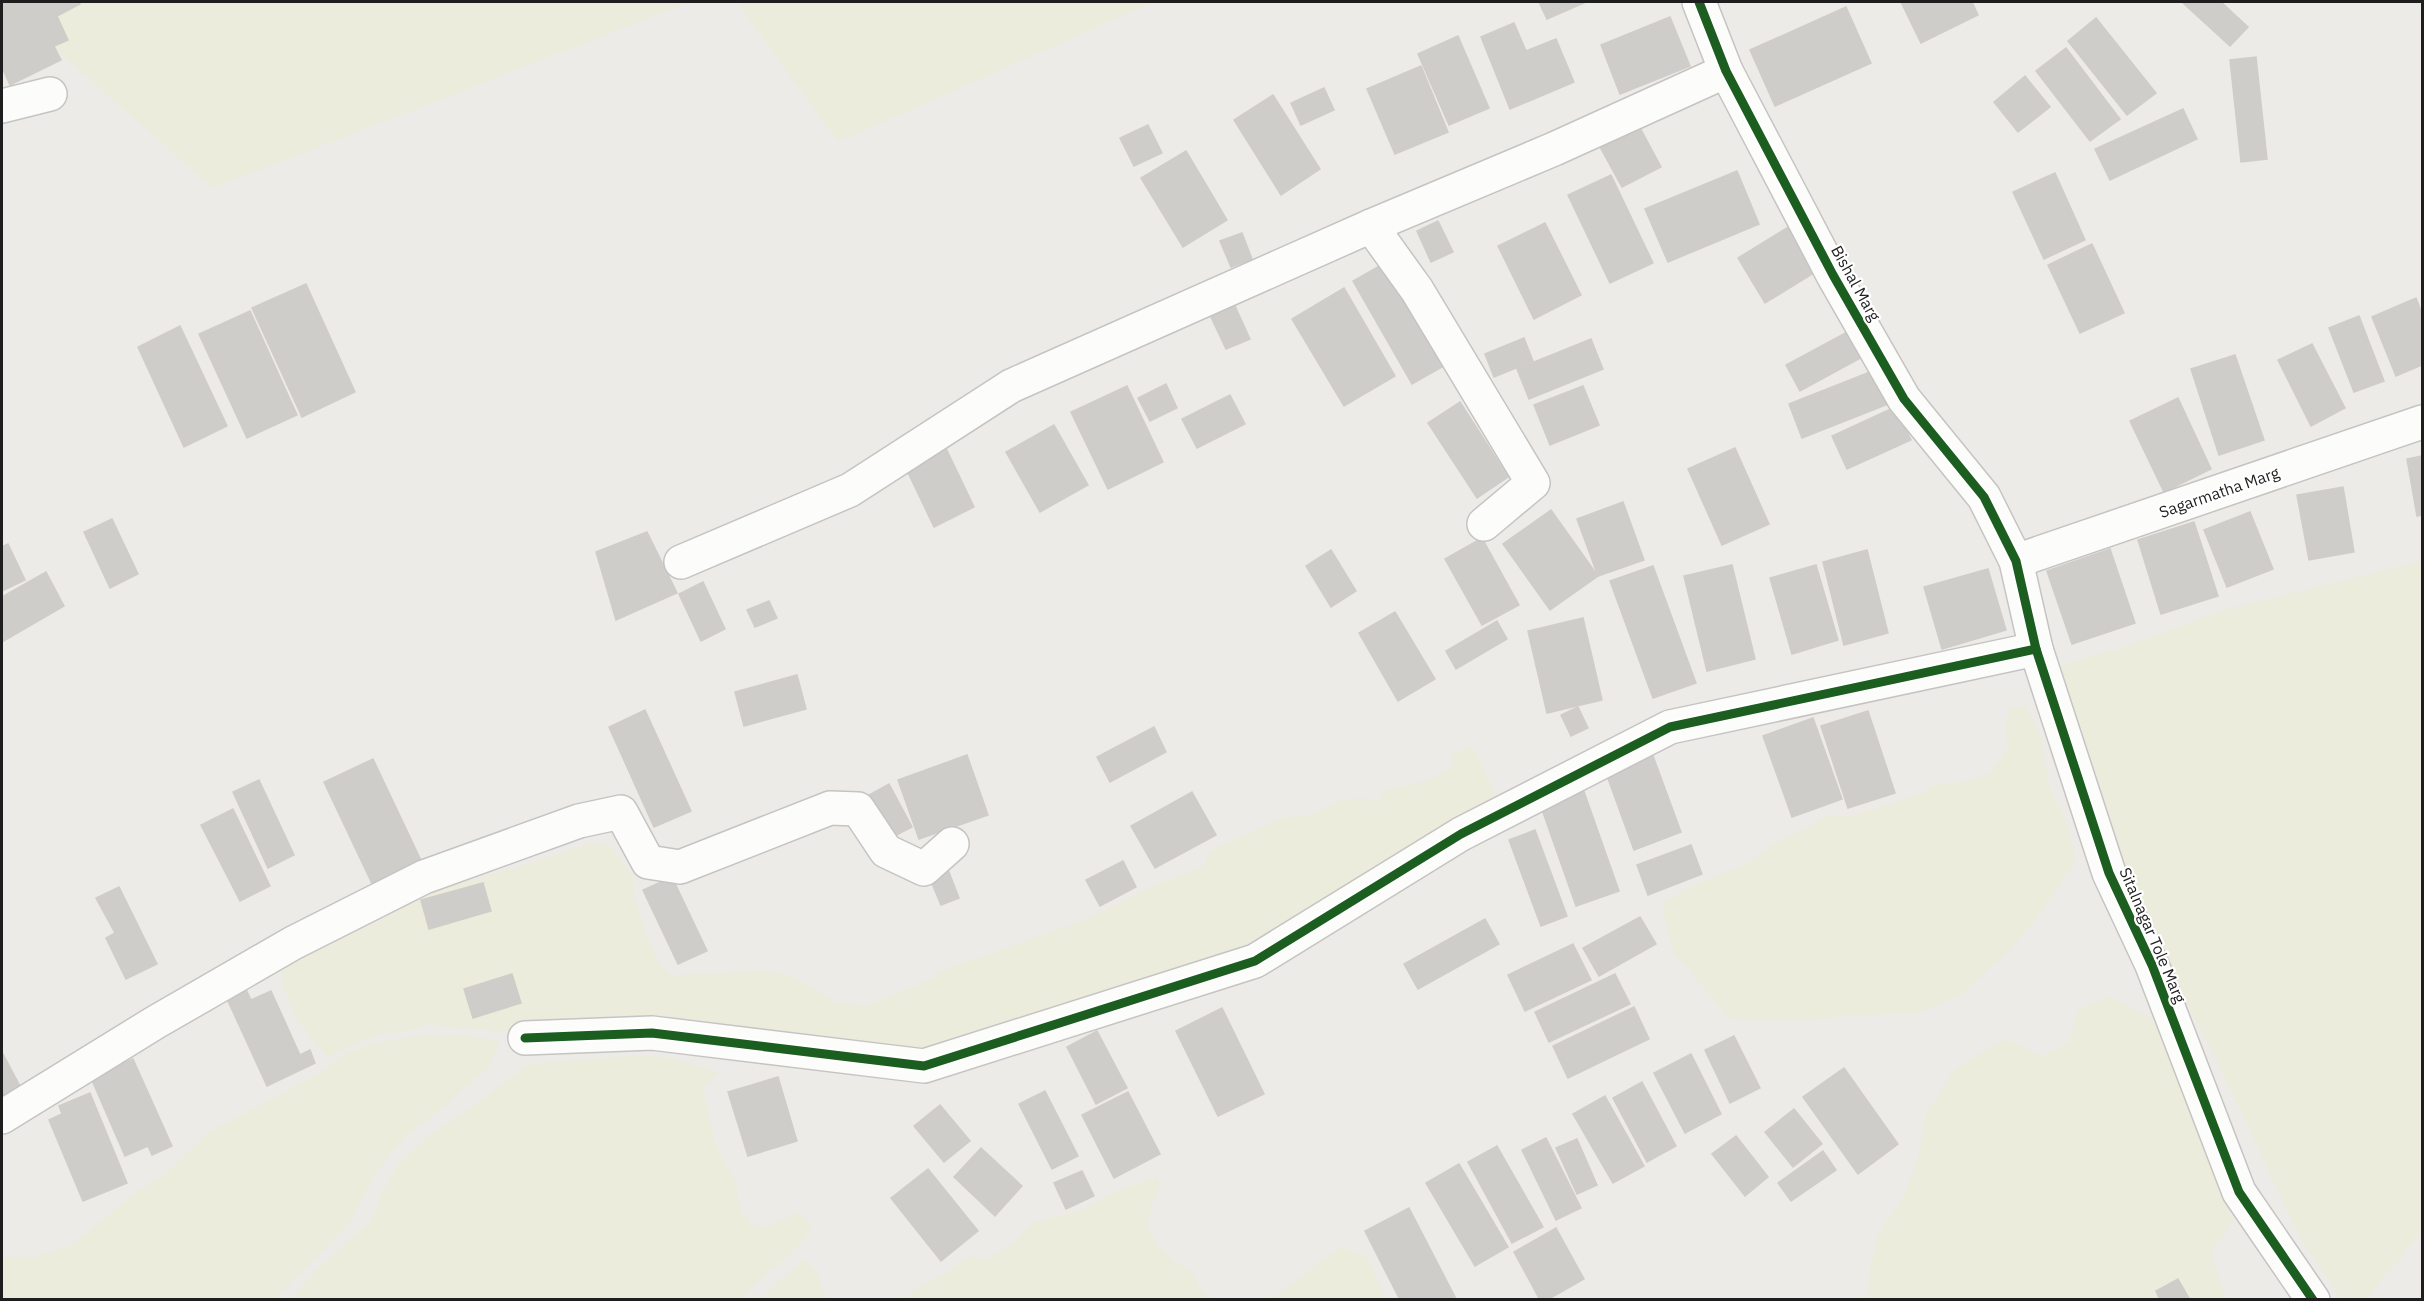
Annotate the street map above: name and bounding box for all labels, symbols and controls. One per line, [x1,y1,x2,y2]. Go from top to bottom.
street label: Bishal Marg [1827,242,1885,325]
street label: Sagarmatha Marg [2156,462,2282,522]
street label: Sitalnagar Tole Marg [2115,864,2191,1006]

